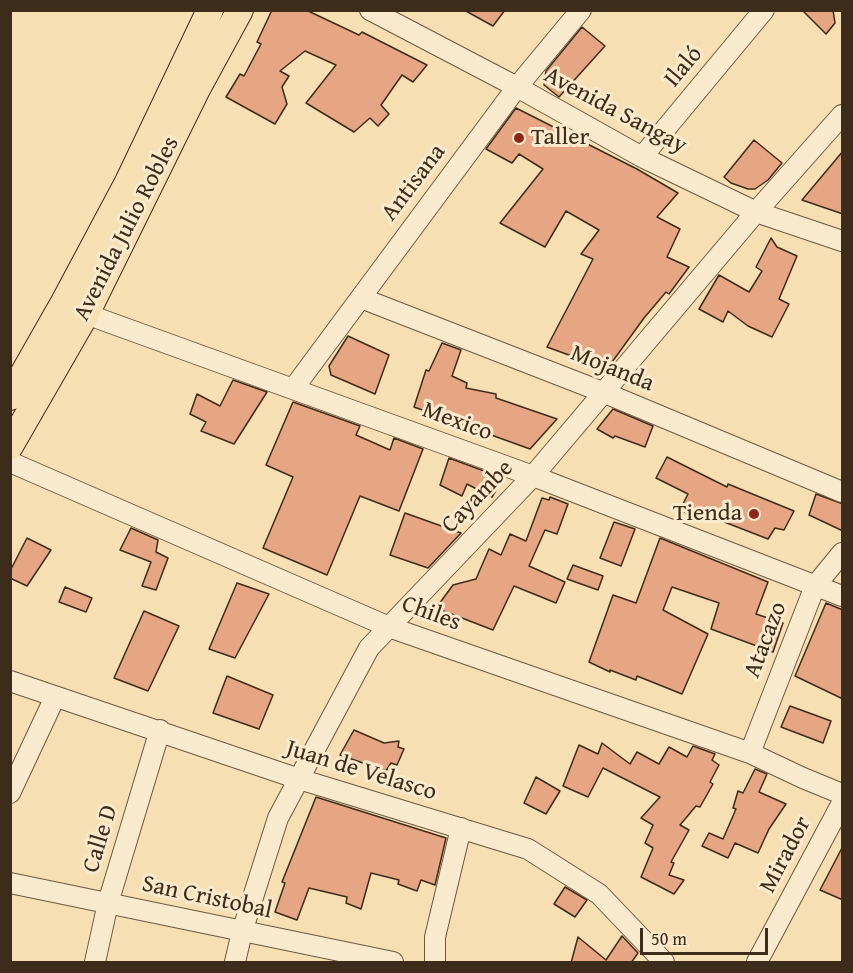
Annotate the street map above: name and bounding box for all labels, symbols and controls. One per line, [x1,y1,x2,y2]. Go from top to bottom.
street label: Ilaló [659,41,709,93]
street label: Avenida Sangay [539,61,691,161]
place label: Taller [531,124,589,152]
marker: Taller [512,131,526,145]
street label: Avenida Julio Robles [68,132,186,326]
street label: Antisana [376,139,452,227]
street label: Mojanda [566,339,658,399]
street label: Mexico [418,396,496,448]
street label: Cayambe [436,454,520,540]
place label: Tienda [673,500,742,528]
marker: Tienda [747,507,761,521]
street label: Chiles [398,590,464,638]
street label: Atacazo [738,598,794,682]
street label: Juan de Velasco [282,734,440,808]
street label: Calle D [77,802,125,876]
street label: Mirador [754,812,818,898]
street label: San Cristobal [139,870,275,926]
scale bar [643,916,770,954]
text: 50 m [651,925,687,952]

